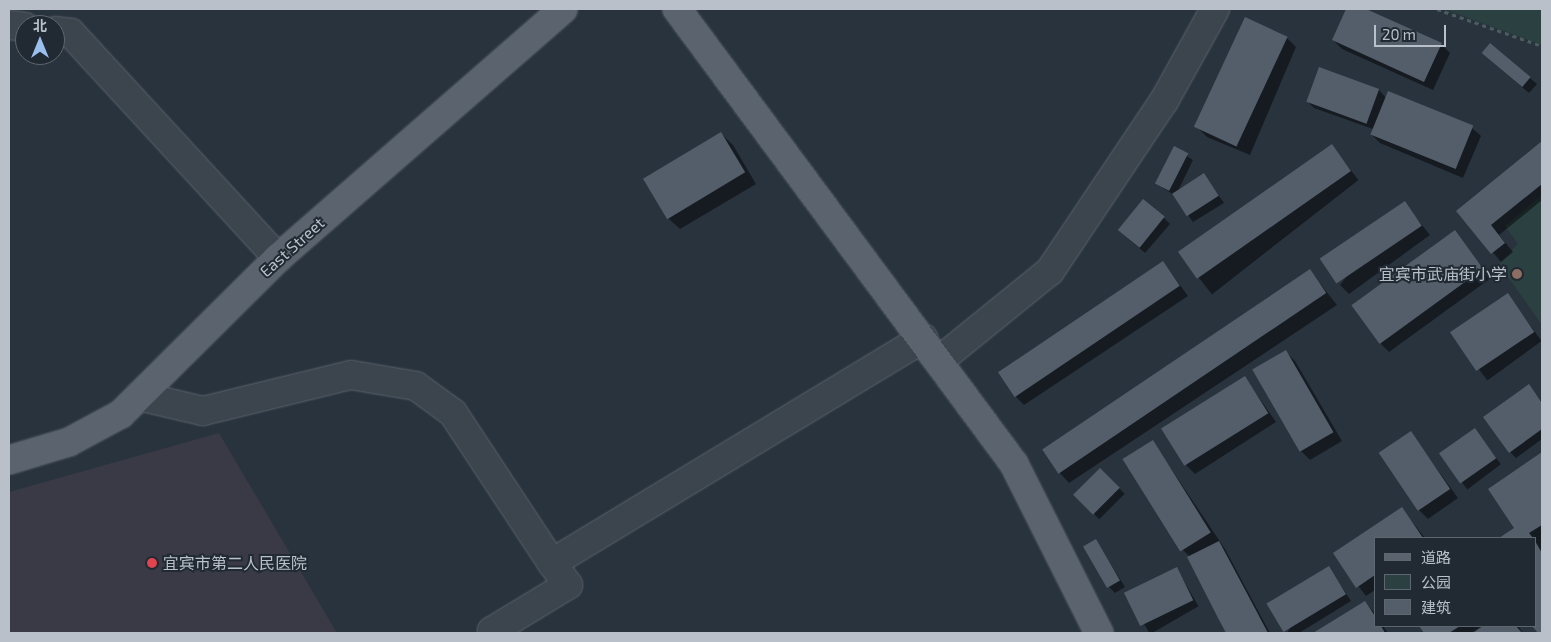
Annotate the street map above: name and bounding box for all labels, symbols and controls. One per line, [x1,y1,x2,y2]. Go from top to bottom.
north arrow [15,15,65,65]
scale bar [1376,15,1448,47]
text: 北 [33,17,47,34]
text: 20 m [1382,25,1416,43]
street label: East Street [256,213,328,281]
place label: 宜宾市武庙街小学 [1379,264,1507,284]
marker: 宜宾市武庙街小学 [1511,268,1523,280]
legend [1374,537,1536,627]
text: 道路 [1421,548,1451,566]
place label: 宜宾市第二人民医院 [163,553,307,573]
marker: 宜宾市第二人民医院 [145,556,159,570]
text: 公园 [1421,573,1451,591]
text: 建筑 [1421,598,1451,616]

